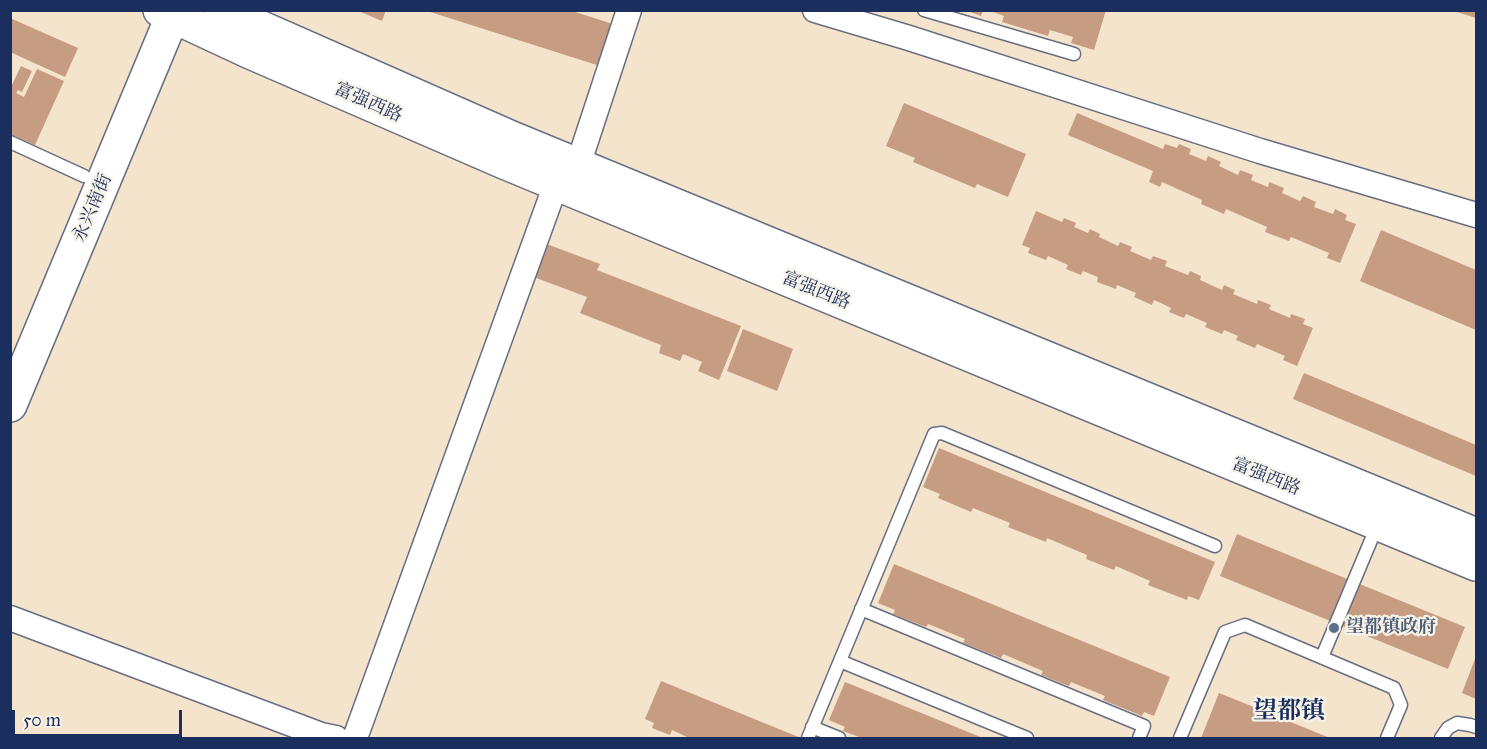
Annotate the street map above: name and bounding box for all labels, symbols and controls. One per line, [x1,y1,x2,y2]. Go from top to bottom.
street label: 富强西路 [331,78,405,128]
street label: 永兴南街 [69,171,117,245]
street label: 富强西路 [779,268,853,314]
street label: 富强西路 [1229,454,1303,500]
place label: 望都镇政府 [1346,617,1436,639]
marker: 望都镇政府 [1327,621,1341,635]
scale bar [15,698,184,736]
district label: 望都镇 [1253,698,1325,726]
text: 50 m [23,709,61,731]

